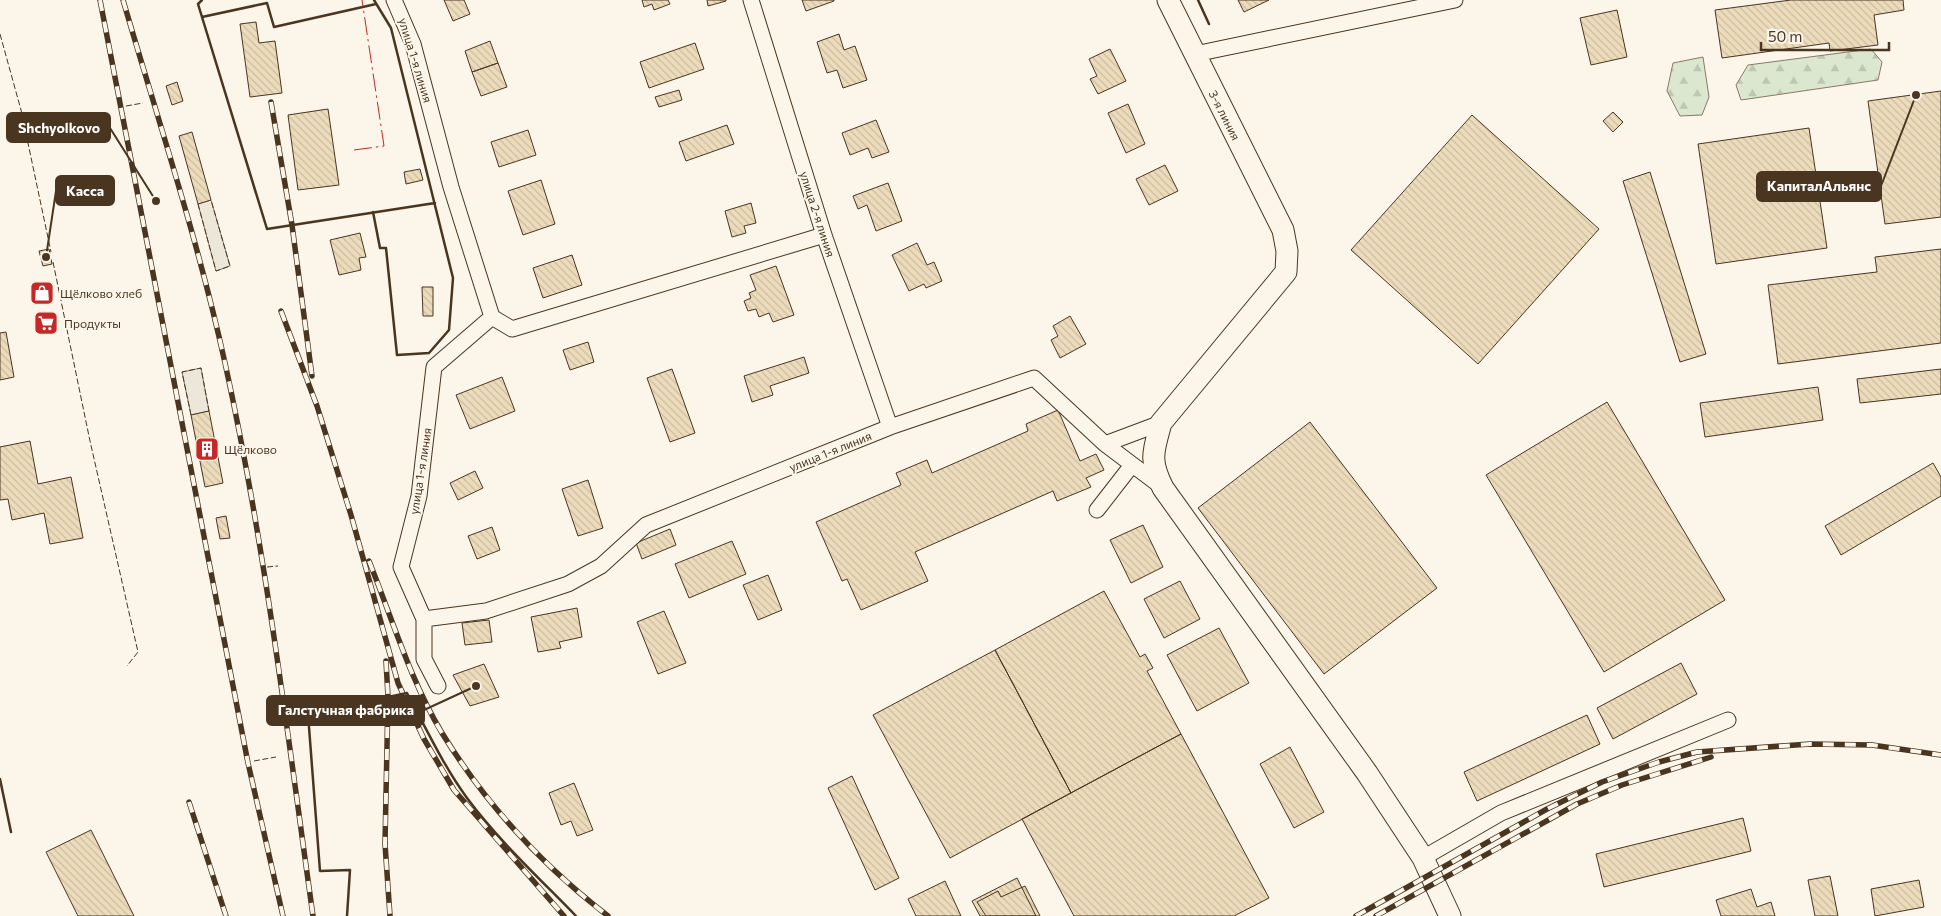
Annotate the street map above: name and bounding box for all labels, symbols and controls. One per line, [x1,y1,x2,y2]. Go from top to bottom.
street label: улица 1-я линия [396,16,436,104]
scale bar [1761,20,1888,52]
text: 50 m [1768,27,1802,45]
street label: 3-я линия [1206,88,1244,142]
callout: Shchyolkovo [7,113,110,142]
text: Shchyolkovo [18,119,100,136]
street label: улица 2-я линия [798,169,838,259]
callout: КапиталАльянс [1757,172,1881,201]
callout: Касса [56,176,114,205]
text: КапиталАльянс [1767,177,1871,194]
text: Касса [66,182,104,199]
shop icon: Щёлково хлеб [29,280,55,306]
place label: Щёлково хлеб [60,286,142,300]
supermarket icon: Продукты [33,310,59,336]
place label: Продукты [64,316,121,330]
street label: улица 1-я линия [406,427,434,515]
street label: улица 1-я линия [787,428,873,474]
building icon: Щёлково [194,436,220,462]
place label: Щёлково [224,442,277,456]
callout: Галстучная фабрика [267,696,424,725]
text: Галстучная фабрика [278,701,414,718]

